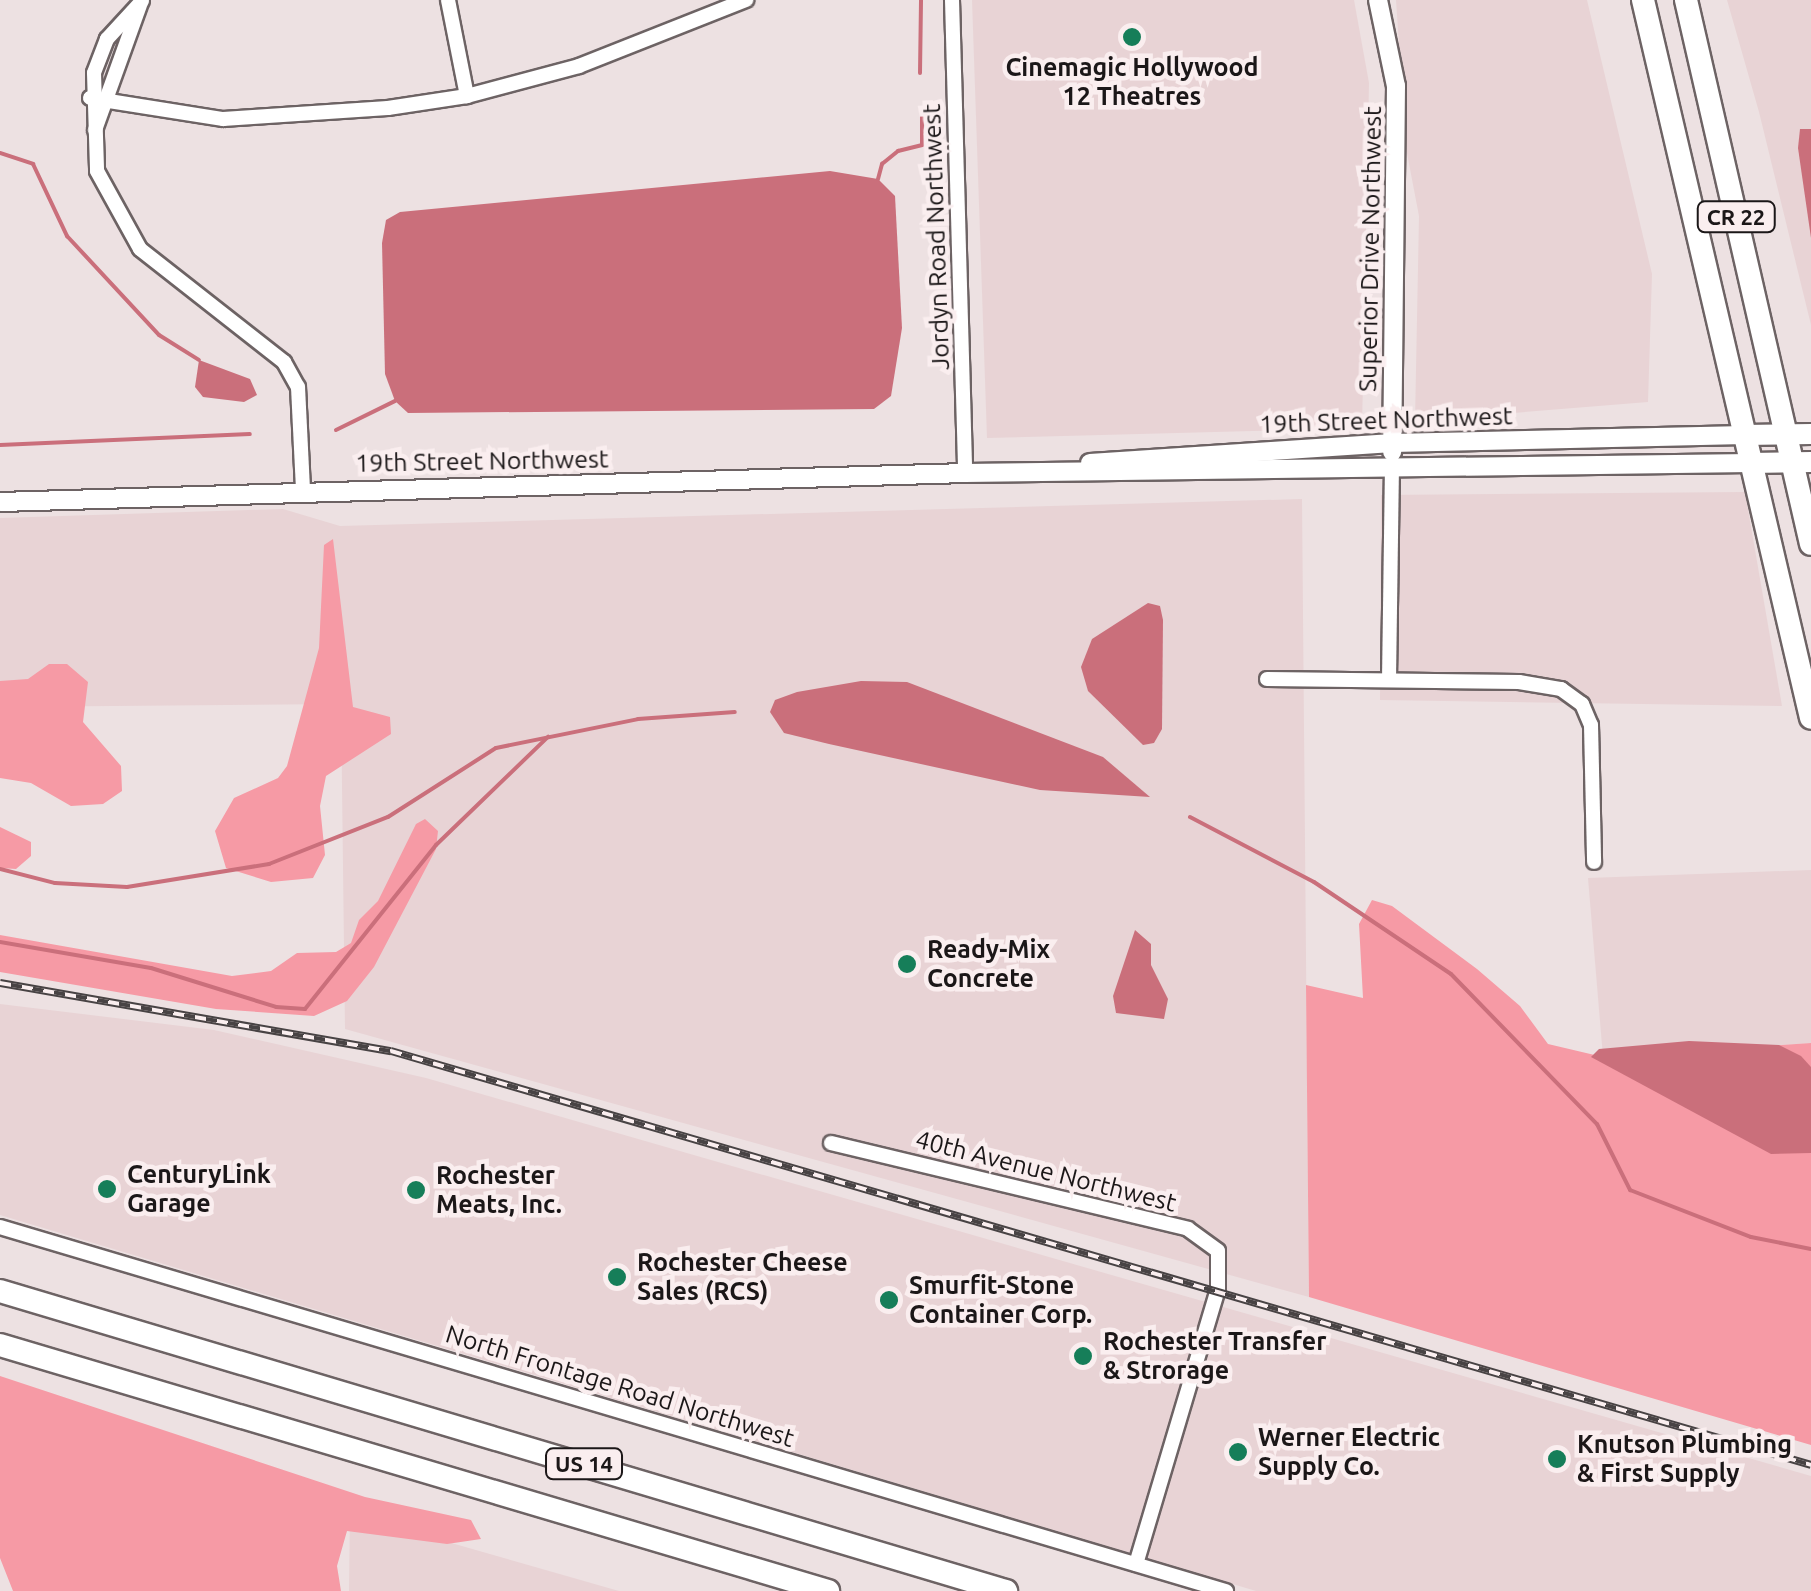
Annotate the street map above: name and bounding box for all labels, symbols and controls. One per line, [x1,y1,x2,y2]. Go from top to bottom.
marker: Cinemagic Hollywood 12 Theatres [1121,26,1143,48]
place label: Cinemagic Hollywood 12 Theatres [1005,53,1259,112]
street label: Jordyn Road Northwest [916,103,956,371]
street label: Superior Drive Northwest [1353,106,1387,392]
road number: CR 22 [1696,200,1776,234]
street label: 19th Street Northwest [1259,401,1513,439]
street label: 19th Street Northwest [355,444,609,478]
place label: Ready-Mix Concrete [927,935,1050,994]
marker: Ready-Mix Concrete [896,953,918,975]
street label: 40th Avenue Northwest [912,1124,1180,1218]
place label: CenturyLink Garage [127,1160,271,1219]
place label: Rochester Meats, Inc. [436,1161,562,1220]
marker: CenturyLink Garage [96,1178,118,1200]
marker: Rochester Meats, Inc. [405,1179,427,1201]
place label: Rochester Cheese Sales (RCS) [637,1248,848,1307]
marker: Rochester Cheese Sales (RCS) [606,1266,628,1288]
place label: Smurfit-Stone Container Corp. [909,1271,1092,1330]
marker: Smurfit-Stone Container Corp. [878,1289,900,1311]
street label: North Frontage Road Northwest [442,1319,798,1453]
place label: Rochester Transfer & Strorage [1103,1327,1326,1386]
marker: Rochester Transfer & Strorage [1072,1345,1094,1367]
place label: Werner Electric Supply Co. [1258,1423,1440,1482]
place label: Knutson Plumbing & First Supply [1577,1430,1792,1489]
marker: Werner Electric Supply Co. [1227,1441,1249,1463]
road number: US 14 [544,1447,624,1481]
marker: Knutson Plumbing & First Supply [1546,1448,1568,1470]

